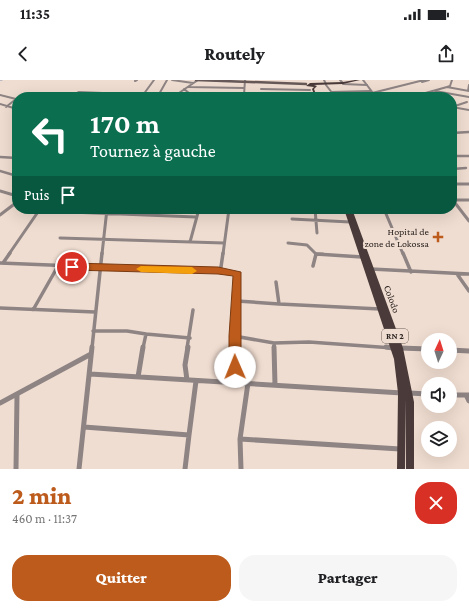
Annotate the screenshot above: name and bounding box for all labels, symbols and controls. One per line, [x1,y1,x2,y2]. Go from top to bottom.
text: 11:35 [20,6,50,22]
icon: back [12,43,34,65]
icon: share [435,43,457,65]
text: Routely [204,44,265,64]
icon: left [24,108,76,160]
text: 170 m [90,108,160,139]
text: Tournez à gauche [90,141,216,161]
icon: arrive [57,184,79,206]
text: Puis [24,187,49,203]
place label: Hopital de zone de Lokossa [365,226,430,249]
marker: Hopital de zone de Lokossa [432,231,444,243]
pin [55,250,89,284]
icon: arrive [61,256,83,278]
street label: Colodo [382,284,402,314]
road number: RN 2 [382,329,408,343]
north arrow [421,333,457,369]
map controls [421,333,457,457]
position arrow [214,346,256,388]
button: sound [421,377,457,413]
button: layers [421,421,457,457]
text: 2 min [12,482,71,509]
button: close [415,482,457,524]
text: 460 m · 11:37 [12,511,77,526]
button: Quitter [12,555,231,601]
button: Partager [239,555,457,601]

